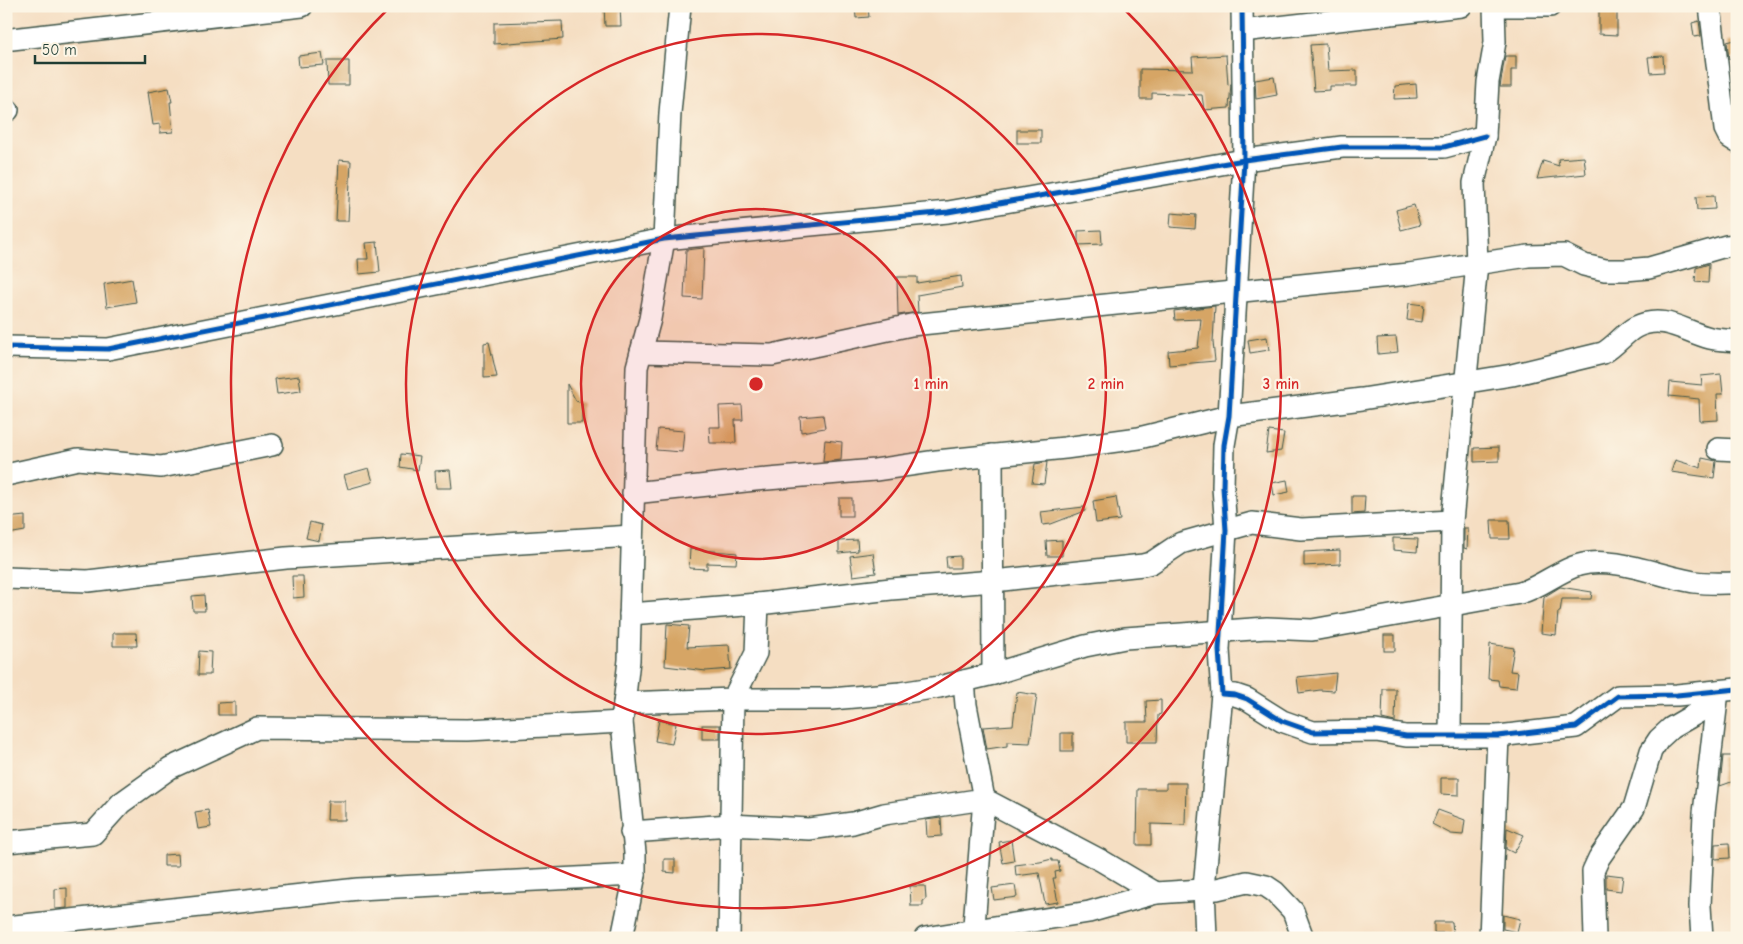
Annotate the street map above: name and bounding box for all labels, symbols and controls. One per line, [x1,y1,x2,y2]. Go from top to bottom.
scale bar [35,32,145,64]
text: 50 m [42,41,77,59]
centre of rings [747,375,765,393]
text: 1 min [914,375,948,393]
text: 2 min [1088,375,1124,393]
text: 3 min [1263,375,1299,393]

